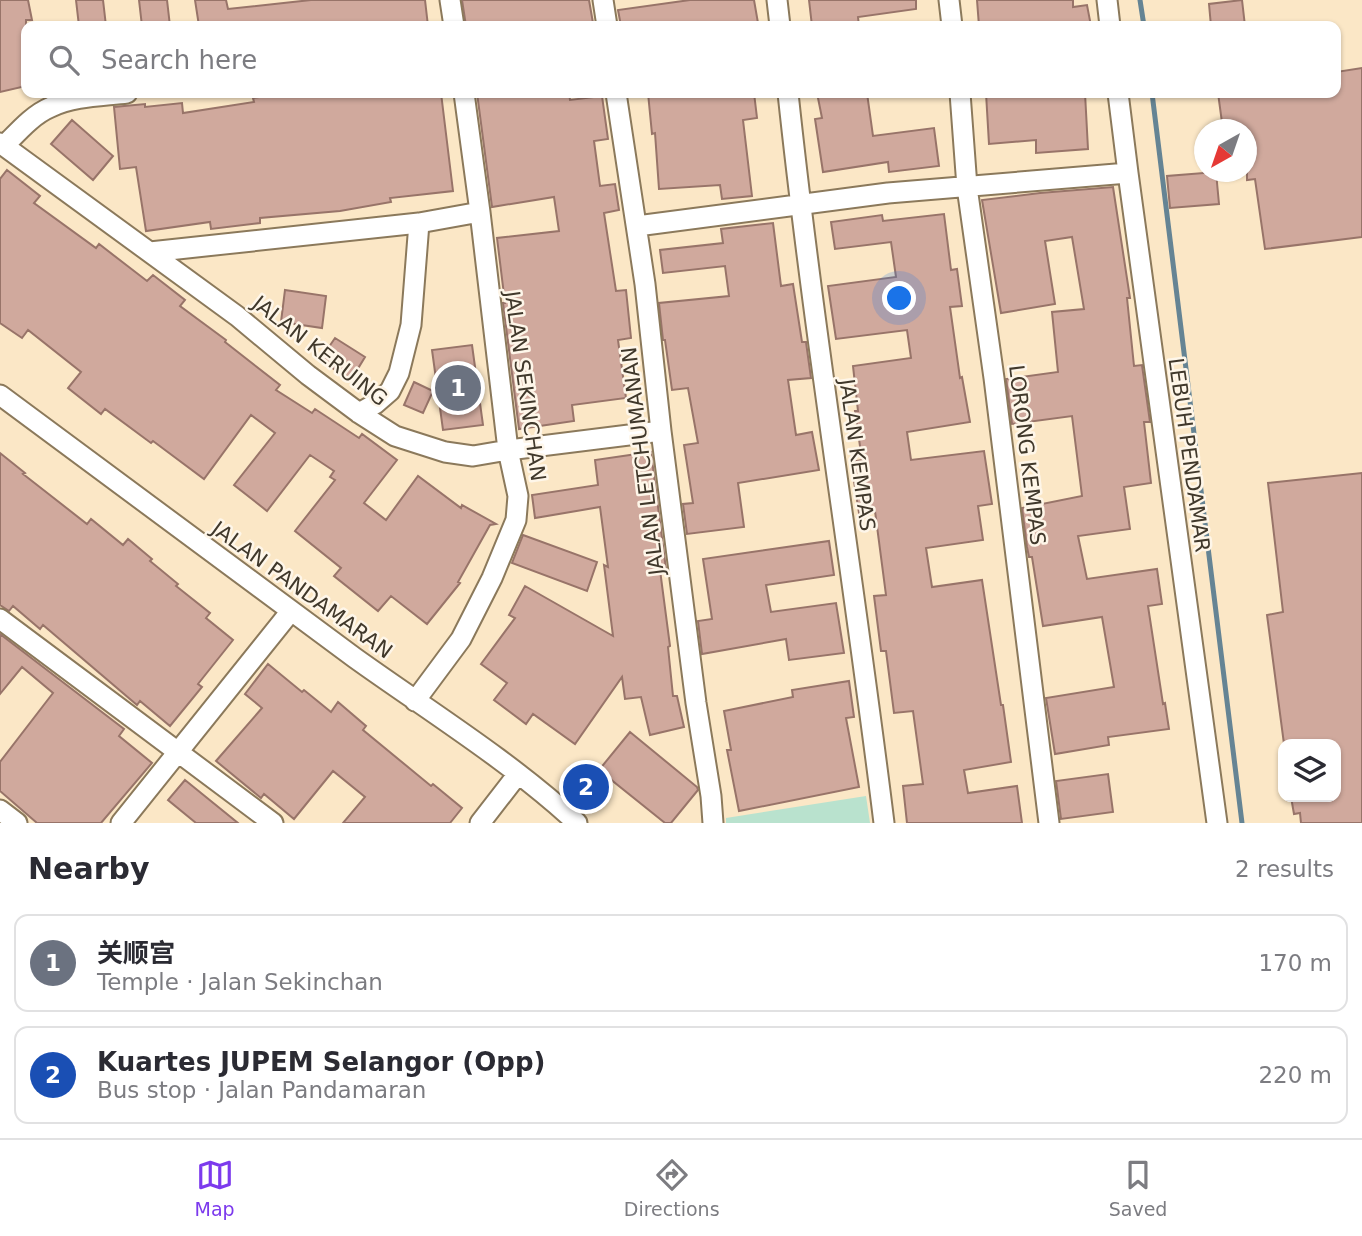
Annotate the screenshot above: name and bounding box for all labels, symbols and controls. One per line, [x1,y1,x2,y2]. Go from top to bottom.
search box [21,21,1341,98]
icon: search [45,41,83,79]
text: Search here [101,45,257,75]
north arrow [1194,119,1257,182]
your location [882,281,916,315]
street label: JALAN SEKINCHAN [499,287,550,483]
street label: JALAN KERUING [246,290,392,411]
street label: JALAN LETCHUMANAN [617,346,669,578]
street label: LEBUH PENDAMAR [1163,356,1215,554]
pin: 1 [435,362,481,414]
street label: LORONG KEMPAS [1004,363,1050,547]
street label: JALAN KEMPAS [834,375,880,533]
street label: JALAN PANDAMARAN [206,515,397,663]
map controls [1278,739,1341,802]
button: layers [1278,739,1341,802]
pin: 2 [563,761,609,813]
text: Nearby [28,851,150,886]
text: 2 results [1235,856,1334,882]
text: 关顺宫 [97,938,175,968]
text: 1 [45,950,61,976]
text: 170 m [1258,950,1332,976]
text: Temple · Jalan Sekinchan [97,969,383,995]
text: Kuartes JUPEM Selangor (Opp) [97,1047,545,1077]
text: 2 [45,1062,61,1088]
text: 220 m [1258,1062,1332,1088]
text: Bus stop · Jalan Pandamaran [97,1077,426,1103]
tab: Map [195,1156,235,1220]
tab: Directions [624,1156,720,1220]
tab: Saved [1109,1156,1167,1220]

